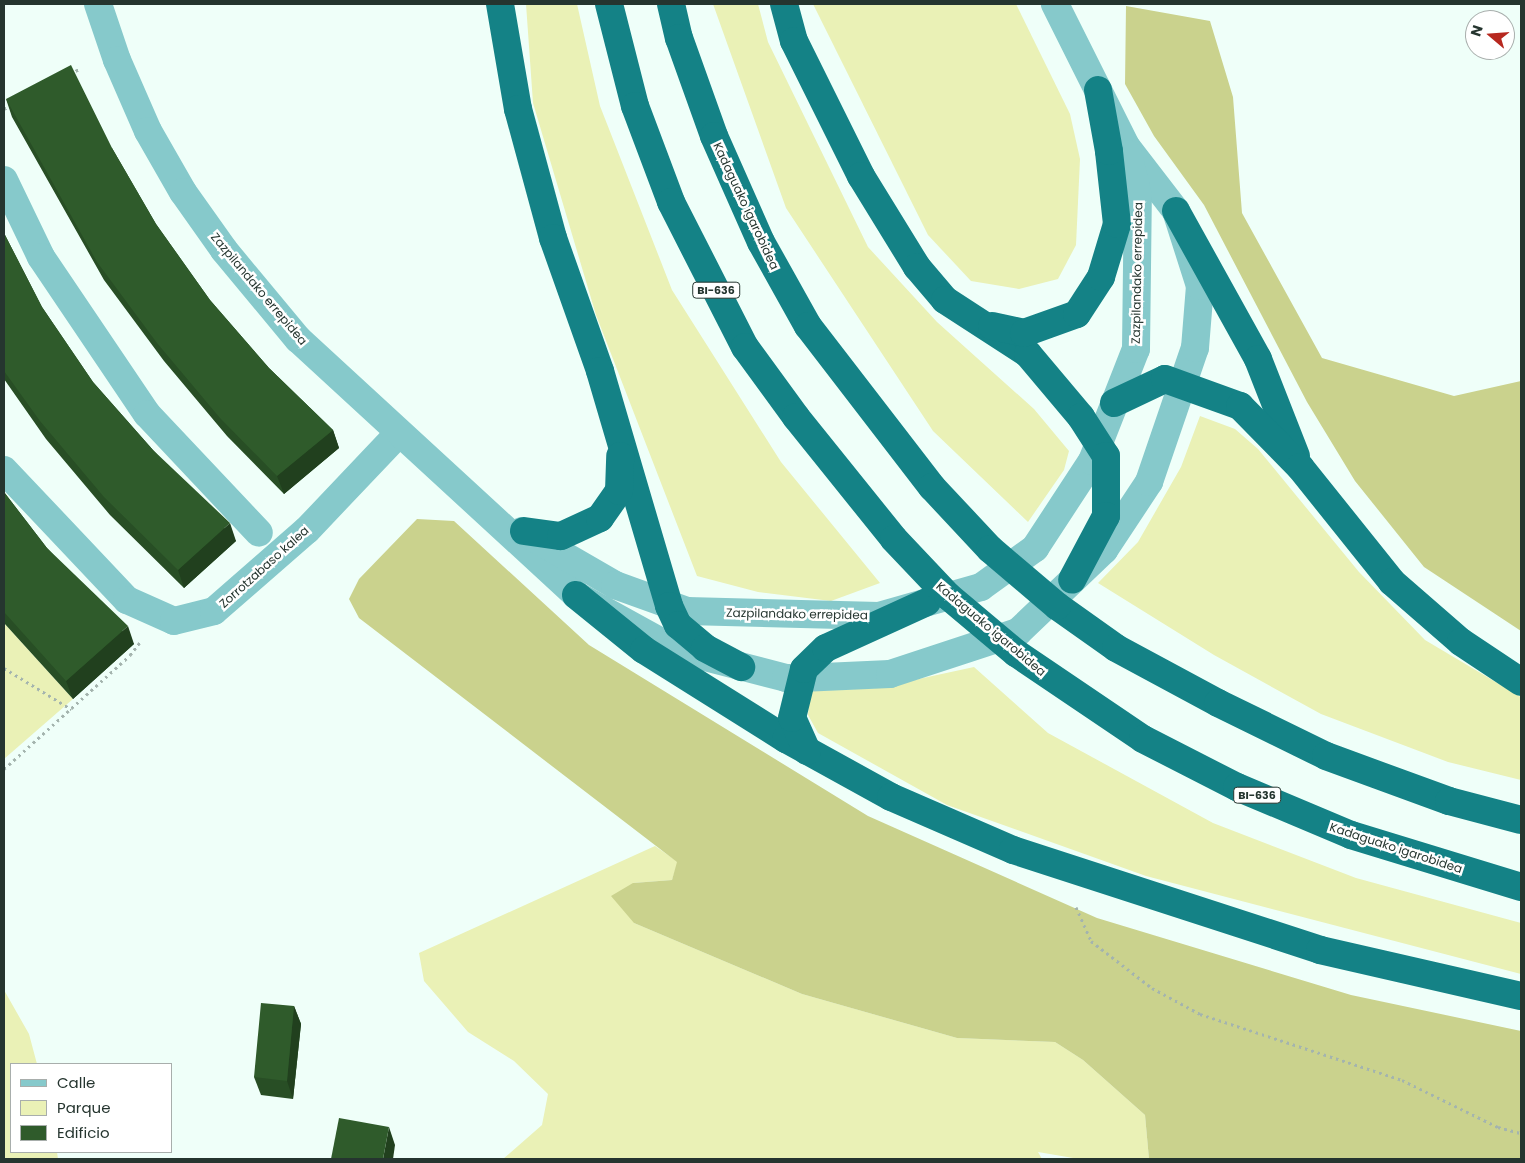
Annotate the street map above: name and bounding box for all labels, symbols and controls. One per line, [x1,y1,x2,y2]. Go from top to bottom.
north arrow [1465,10,1515,60]
text: N [1466,23,1488,39]
street label: Kadaguako igarobidea [710,140,782,272]
street label: Zazpilandako errepidea [1129,202,1145,344]
street label: Zazpilandako errepidea [208,230,310,348]
road number: BI-636 [691,282,741,298]
street label: Zorrotzabaso kalea [216,523,312,611]
street label: Kadaguako igarobidea [933,579,1049,679]
street label: Zazpilandako errepidea [726,606,868,622]
road number: BI-636 [1232,786,1282,804]
street label: Kadaguako igarobidea [1328,820,1464,876]
legend [10,1063,172,1153]
text: Calle [57,1072,95,1093]
text: Parque [57,1097,110,1118]
text: Edificio [57,1122,110,1143]

